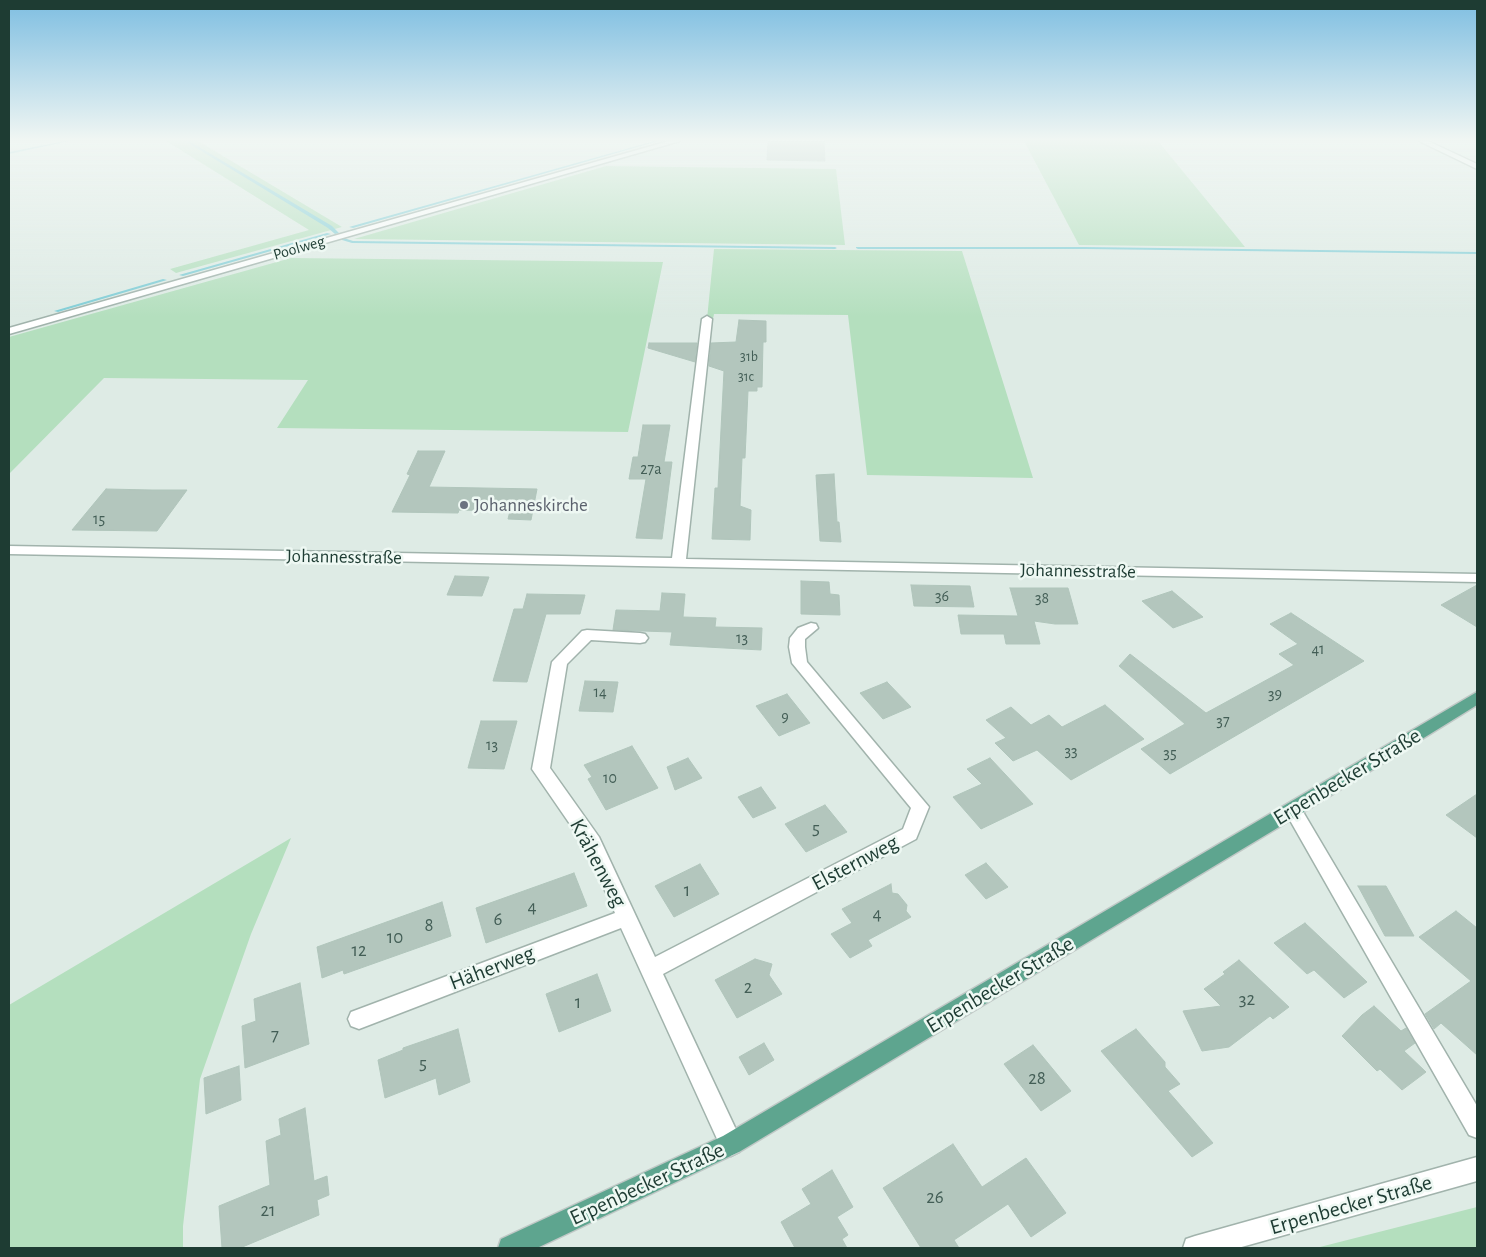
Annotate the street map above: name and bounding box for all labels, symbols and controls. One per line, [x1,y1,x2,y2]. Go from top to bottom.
street label: Poolweg [271,231,327,265]
house number: 31b [740,349,758,365]
house number: 31c [738,369,754,385]
house number: 27a [640,459,662,479]
place label: Johanneskirche [474,494,588,516]
marker: Johanneskirche [458,499,470,511]
house number: 15 [93,509,105,529]
street label: Johannesstraße [286,545,402,569]
street label: Johannesstraße [1020,559,1136,583]
house number: 36 [935,586,949,606]
house number: 38 [1035,588,1049,608]
house number: 13 [736,628,748,648]
house number: 41 [1311,639,1325,659]
house number: 14 [593,682,607,702]
house number: 39 [1268,684,1282,704]
house number: 9 [781,707,789,727]
house number: 37 [1216,711,1230,731]
street label: Erpenbecker Straße [1268,723,1426,831]
house number: 13 [486,735,498,755]
house number: 33 [1064,741,1078,761]
house number: 35 [1163,743,1177,763]
house number: 10 [603,768,617,788]
street label: Krähenweg [564,814,632,912]
house number: 5 [812,817,820,839]
street label: Elsternweg [807,829,903,897]
house number: 1 [684,879,690,901]
house number: 4 [527,896,537,918]
house number: 4 [872,903,882,925]
house number: 6 [494,908,502,930]
house number: 8 [424,914,434,936]
house number: 10 [387,926,403,948]
street label: Erpenbecker Straße [921,931,1079,1039]
house number: 12 [351,939,367,961]
street label: Häherweg [446,940,538,996]
house number: 2 [744,976,752,998]
house number: 32 [1239,988,1255,1010]
house number: 1 [575,991,581,1013]
house number: 7 [271,1024,279,1046]
house number: 5 [419,1052,427,1074]
house number: 28 [1028,1067,1046,1089]
street label: Erpenbecker Straße [566,1137,728,1231]
street label: Erpenbecker Straße [1267,1169,1435,1241]
house number: 26 [926,1186,944,1208]
house number: 21 [260,1199,276,1221]

